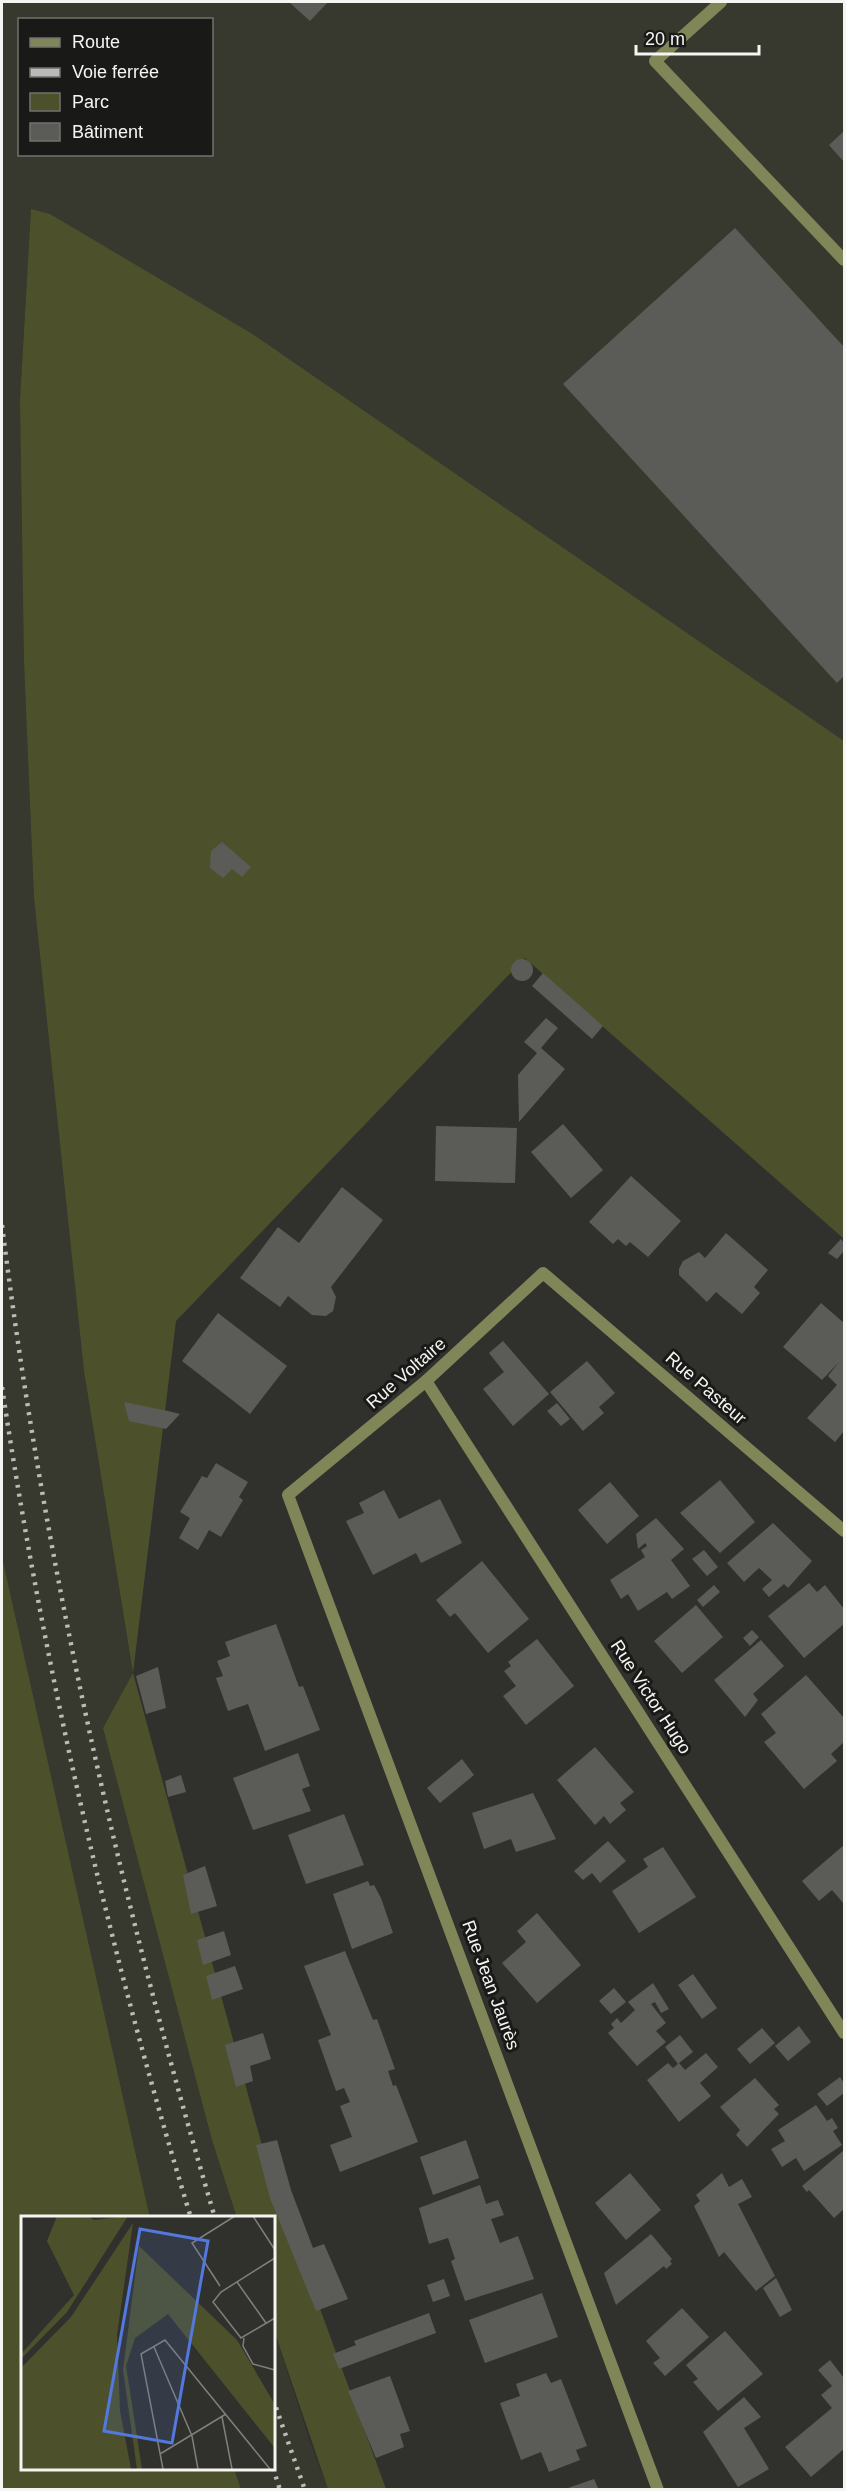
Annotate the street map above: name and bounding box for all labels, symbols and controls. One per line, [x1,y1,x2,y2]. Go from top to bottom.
legend [18,18,213,156]
scale bar [636,18,759,56]
text: 20 m [645,29,685,49]
text: Route [72,32,120,52]
text: Voie ferrée [72,62,159,82]
text: Parc [72,92,109,112]
text: Bâtiment [72,122,143,142]
street label: Rue Voltaire [362,1333,450,1413]
street label: Rue Pasteur [662,1348,750,1428]
street label: Rue Victor Hugo [607,1636,695,1758]
street label: Rue Jean Jaurès [458,1918,524,2052]
inset map [21,2216,274,2470]

